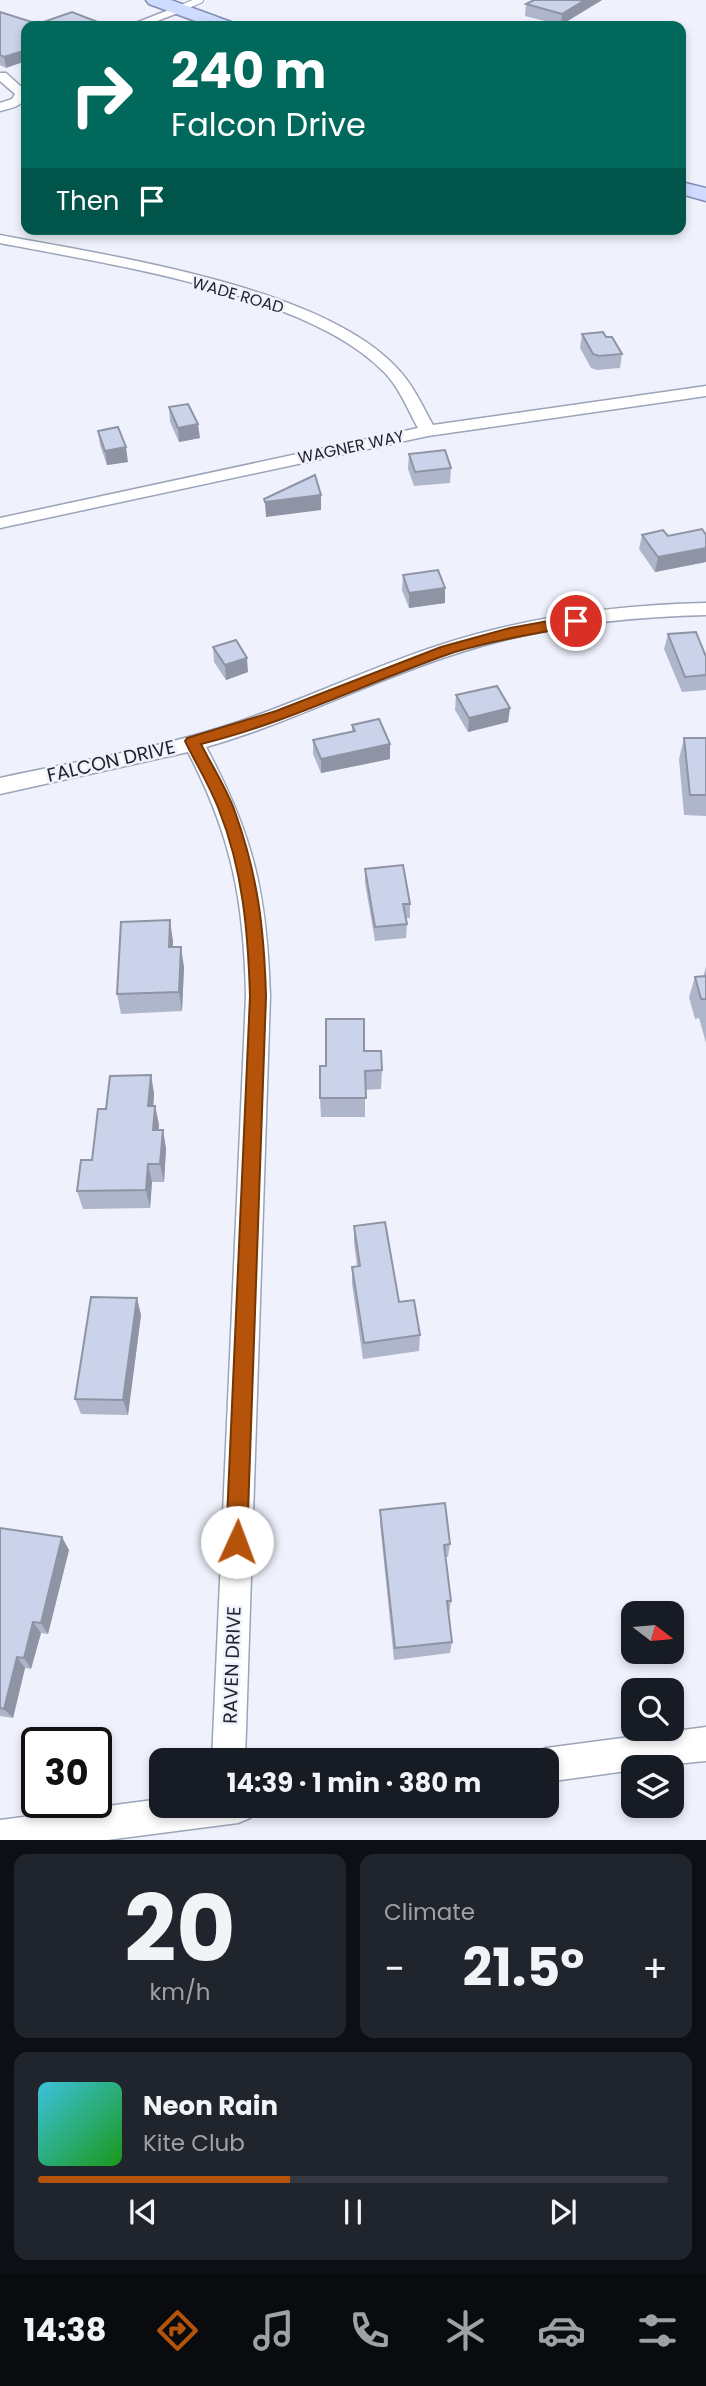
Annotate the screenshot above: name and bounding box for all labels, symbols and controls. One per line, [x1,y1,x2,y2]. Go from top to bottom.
text: 240 m [171,37,326,105]
icon: right [56,49,147,140]
text: Falcon Drive [171,102,366,147]
icon: arrive [133,182,171,220]
text: Then [56,183,119,219]
street label: WADE ROAD [189,271,287,319]
street label: WAGNER WAY [296,424,407,469]
pin [546,591,606,651]
icon: arrive [557,602,595,640]
street label: FALCON DRIVE [44,733,178,789]
position arrow [200,1505,274,1579]
north arrow [621,1601,684,1664]
map controls [621,1601,684,1818]
street label: RAVEN DRIVE [216,1606,248,1724]
button: search [621,1678,684,1741]
speed limit sign: 30 [21,1727,112,1818]
button: layers [621,1755,684,1818]
text: 14:39 · 1 min · 380 m [227,1765,481,1801]
text: 20 [124,1865,236,1993]
text: Climate [384,1896,475,1928]
text: 21.5° [463,1931,584,2004]
text: − [384,1942,405,1995]
text: + [642,1942,668,1995]
text: km/h [149,1976,211,2008]
text: Neon Rain [143,2088,278,2124]
text: Kite Club [143,2127,245,2159]
icon: previous [124,2193,162,2231]
icon: pause [334,2193,372,2231]
icon: next [544,2193,582,2231]
icon: directions [153,2306,202,2355]
icon: music [249,2306,298,2355]
icon: phone [345,2306,394,2355]
icon: climate [441,2306,490,2355]
icon: car [537,2306,586,2355]
icon: filters [633,2306,682,2355]
text: 14:38 [24,2307,106,2352]

